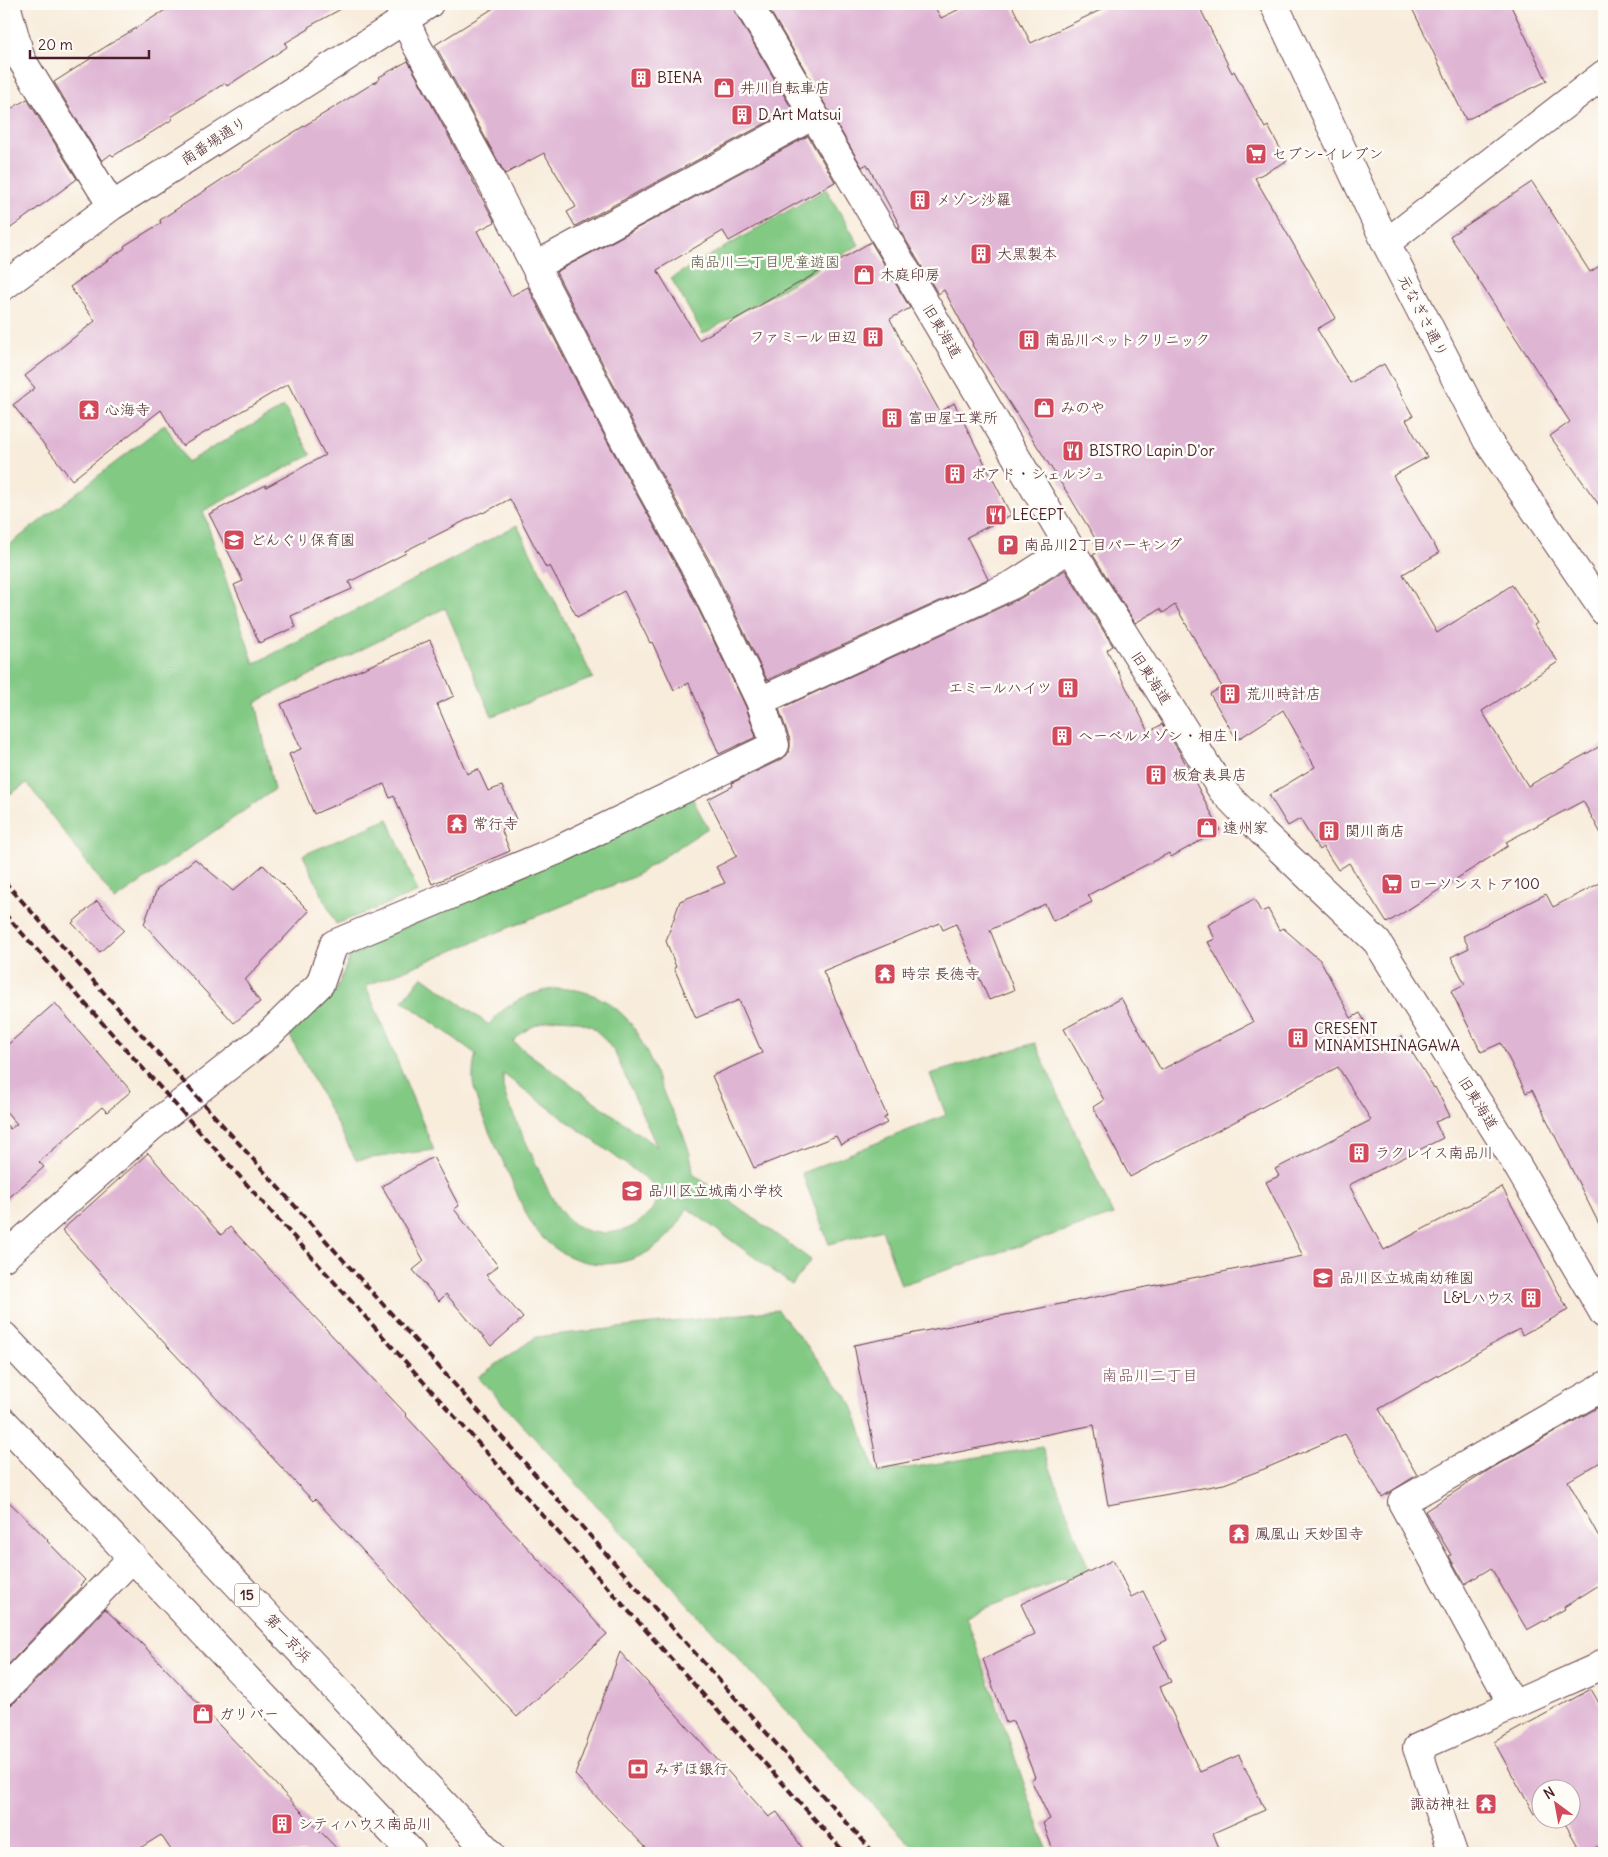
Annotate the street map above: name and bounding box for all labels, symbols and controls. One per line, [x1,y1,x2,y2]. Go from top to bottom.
scale bar [30,28,149,60]
text: 20 m [38,35,73,54]
building icon: BIENA [629,66,653,90]
place label: BIENA [657,68,702,87]
shop icon: 井川自転車店 [712,76,736,100]
place label: 井川自転車店 [740,78,830,97]
building icon: D Art Matsui [730,103,754,127]
place label: D Art Matsui [758,105,841,124]
street label: 南番場通り [177,112,250,169]
supermarket icon: セブン-イレブン [1244,142,1268,166]
place label: セブン-イレブン [1272,144,1383,163]
building icon: メゾン沙羅 [908,188,932,212]
place label: メゾン沙羅 [936,190,1011,209]
building icon: 大黒製本 [969,242,993,266]
place label: 大黒製本 [997,244,1057,263]
park label: 南品川二丁目児童遊園 [690,252,840,271]
shop icon: 木庭印房 [852,263,876,287]
place label: 木庭印房 [880,265,940,284]
street label: 元なぎさ通り [1395,271,1452,360]
street label: 旧東海道 [919,300,966,361]
building icon: ファミール 田辺 [861,325,885,349]
place label: ファミール 田辺 [750,327,857,346]
building icon: 南品川ペットクリニック [1017,328,1041,352]
place label: 南品川ペットクリニック [1045,330,1210,349]
shop icon: みのや [1032,396,1056,420]
temple icon: 心海寺 [77,398,101,422]
place label: みのや [1060,398,1105,417]
place label: 心海寺 [105,400,150,419]
building icon: 富田屋工業所 [880,406,904,430]
place label: 富田屋工業所 [908,408,998,427]
restaurant icon: BISTRO Lapin D'or [1061,439,1085,463]
place label: BISTRO Lapin D'or [1089,441,1215,460]
building icon: ボアド・シェルジュ [943,462,967,486]
place label: ボアド・シェルジュ [971,464,1106,483]
restaurant icon: LECEPT [984,503,1008,527]
place label: LECEPT [1012,505,1064,524]
school or university icon: どんぐり保育園 [222,528,246,552]
place label: どんぐり保育園 [250,530,355,549]
parking icon: 南品川2丁目パーキング [996,533,1020,557]
place label: 南品川2丁目パーキング [1024,535,1182,554]
street label: 旧東海道 [1127,647,1176,708]
building icon: エミールハイツ [1056,676,1080,700]
place label: エミールハイツ [948,678,1052,697]
building icon: 荒川時計店 [1218,682,1242,706]
place label: 荒川時計店 [1246,684,1321,703]
building icon: へーベルメゾン・相庄Ⅰ [1050,724,1074,748]
place label: へーベルメゾン・相庄Ⅰ [1078,726,1243,745]
building icon: 板倉表具店 [1144,763,1168,787]
place label: 板倉表具店 [1172,765,1247,784]
temple icon: 常行寺 [445,812,469,836]
place label: 常行寺 [473,814,518,833]
shop icon: 遠州家 [1195,816,1219,840]
place label: 遠州家 [1223,818,1268,837]
building icon: 関川商店 [1317,819,1341,843]
place label: 関川商店 [1345,821,1405,840]
supermarket icon: ローソンストア100 [1380,872,1404,896]
place label: ローソンストア100 [1408,874,1540,893]
temple icon: 時宗 長徳寺 [873,962,897,986]
place label: 時宗 長徳寺 [901,964,980,983]
place label: CRESENT MINAMISHINAGAWA [1314,1019,1460,1055]
building icon: CRESENT MINAMISHINAGAWA [1286,1026,1310,1050]
street label: 旧東海道 [1454,1072,1502,1133]
building icon: ラクレイス南品川 [1347,1141,1371,1165]
place label: ラクレイス南品川 [1375,1143,1494,1162]
school or university icon: 品川区立城南小学校 [620,1179,644,1203]
place label: 品川区立城南小学校 [648,1181,783,1200]
school or university icon: 品川区立城南幼稚園 [1311,1266,1335,1290]
place label: 品川区立城南幼稚園 [1339,1268,1474,1287]
building icon: L&Lハウス [1519,1286,1543,1310]
place label: L&Lハウス [1443,1288,1515,1307]
district label: 南品川二丁目 [1102,1365,1198,1385]
temple icon: 鳳凰山 天妙国寺 [1227,1522,1251,1546]
place label: 鳳凰山 天妙国寺 [1255,1524,1364,1543]
road number: 15 [234,1584,260,1606]
street label: 第一京浜 [261,1609,316,1666]
shop icon: ガリバー [191,1702,215,1726]
place label: ガリバー [219,1704,279,1723]
bank icon: みずほ銀行 [626,1757,650,1781]
place label: みずほ銀行 [654,1759,728,1778]
north arrow [1530,1780,1580,1830]
text: N [1540,1783,1558,1803]
temple icon: 諏訪神社 [1474,1792,1498,1816]
place label: 諏訪神社 [1410,1794,1470,1813]
building icon: シティハウス南品川 [270,1812,294,1836]
place label: シティハウス南品川 [298,1814,432,1833]

